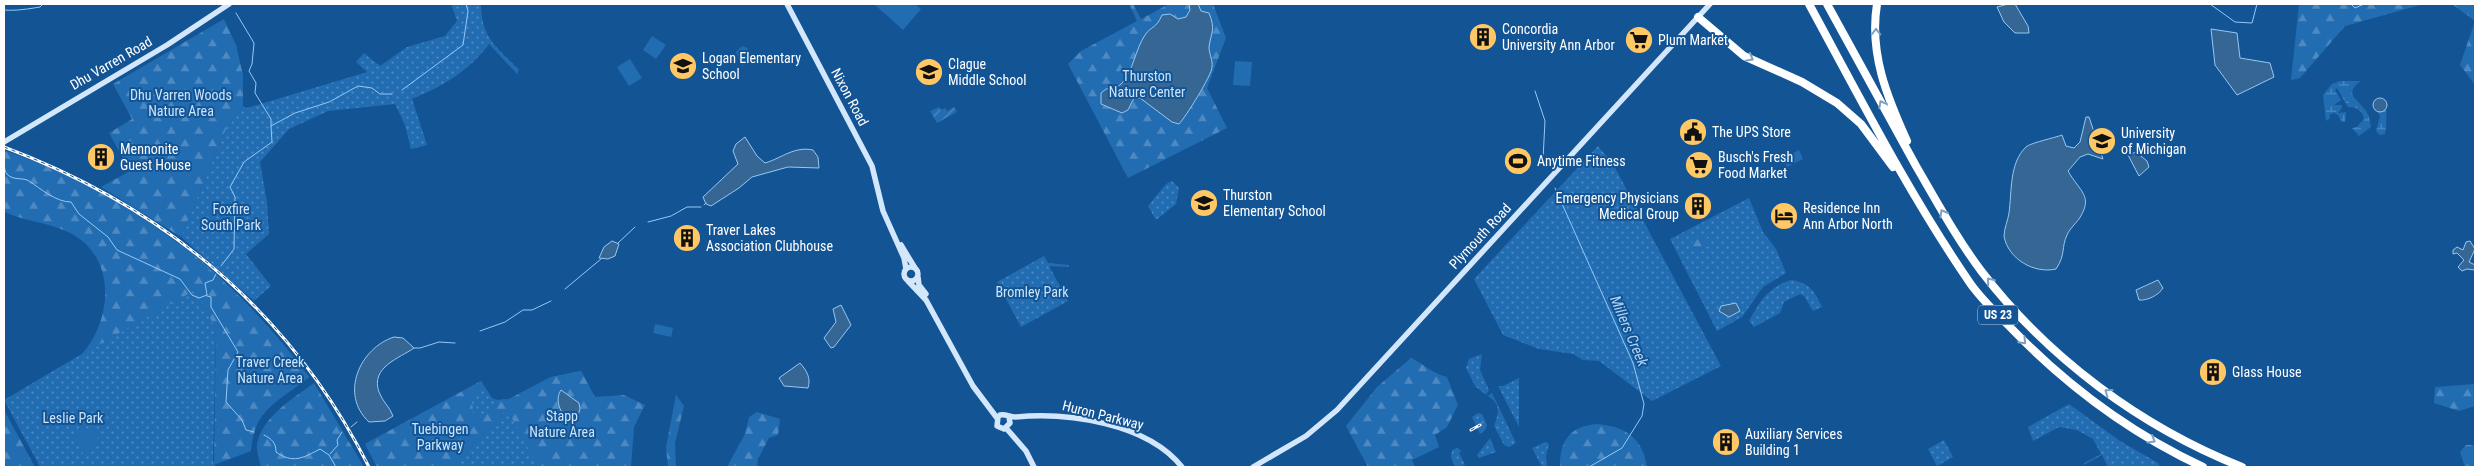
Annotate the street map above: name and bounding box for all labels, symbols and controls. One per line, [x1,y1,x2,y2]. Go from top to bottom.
place label: Concordia University Ann Arbor [1502,21,1615,53]
building icon: Concordia University Ann Arbor [1468,22,1498,52]
supermarket icon: Plum Market [1624,25,1654,55]
one-way arrow [1871,28,1881,36]
place label: Plum Market [1658,32,1728,48]
street label: Dhu Varren Road [67,33,155,93]
place label: Logan Elementary School [702,50,801,82]
school or university icon: Logan Elementary School [668,51,698,81]
one-way arrow [1744,52,1753,62]
place label: Clague Middle School [948,56,1026,88]
school or university icon: Clague Middle School [914,57,944,87]
street label: Nixon Road [828,65,872,129]
park label: Thurston Nature Center [1109,68,1185,100]
park label: Dhu Varren Woods Nature Area [130,87,232,119]
one-way arrow [1878,101,1888,110]
public building icon: The UPS Store [1678,117,1708,147]
place label: The UPS Store [1712,124,1791,140]
place label: University of Michigan [2121,125,2186,157]
school or university icon: University of Michigan [2087,126,2117,156]
place label: Mennonite Guest House [120,141,191,173]
building icon: Mennonite Guest House [86,142,116,172]
sports icon: Anytime Fitness [1503,146,1533,176]
place label: Busch's Fresh Food Market [1718,149,1793,181]
supermarket icon: Busch's Fresh Food Market [1684,150,1714,180]
place label: Anytime Fitness [1537,153,1626,169]
place label: Thurston Elementary School [1223,187,1326,219]
school or university icon: Thurston Elementary School [1189,188,1219,218]
place label: Emergency Physicians Medical Group [1556,190,1679,222]
building icon: Emergency Physicians Medical Group [1683,191,1713,221]
street label: Plymouth Road [1446,200,1514,272]
place label: Residence Inn Ann Arbor North [1803,200,1893,232]
park label: Foxfire South Park [201,201,262,233]
hotel icon: Residence Inn Ann Arbor North [1769,201,1799,231]
one-way arrow [1940,209,1950,218]
place label: Traver Lakes Association Clubhouse [706,222,833,254]
building icon: Traver Lakes Association Clubhouse [672,223,702,253]
one-way arrow [1988,278,1996,287]
park label: Bromley Park [995,284,1069,300]
water label: Millers Creek [1606,293,1652,369]
road number: US 23 [1978,306,2018,324]
one-way arrow [2017,335,2026,344]
park label: Traver Creek Nature Area [236,354,305,386]
building icon: Glass House [2198,357,2228,387]
place label: Glass House [2232,364,2302,380]
one-way arrow [2105,390,2114,398]
street label: Huron Parkway [1061,397,1145,433]
park label: Stapp Nature Area [529,408,595,440]
park label: Leslie Park [43,410,104,426]
park label: Tuebingen Parkway [411,421,469,453]
place label: Auxiliary Services Building 1 [1745,426,1843,458]
building icon: Auxiliary Services Building 1 [1711,427,1741,457]
one-way arrow [2146,433,2155,443]

